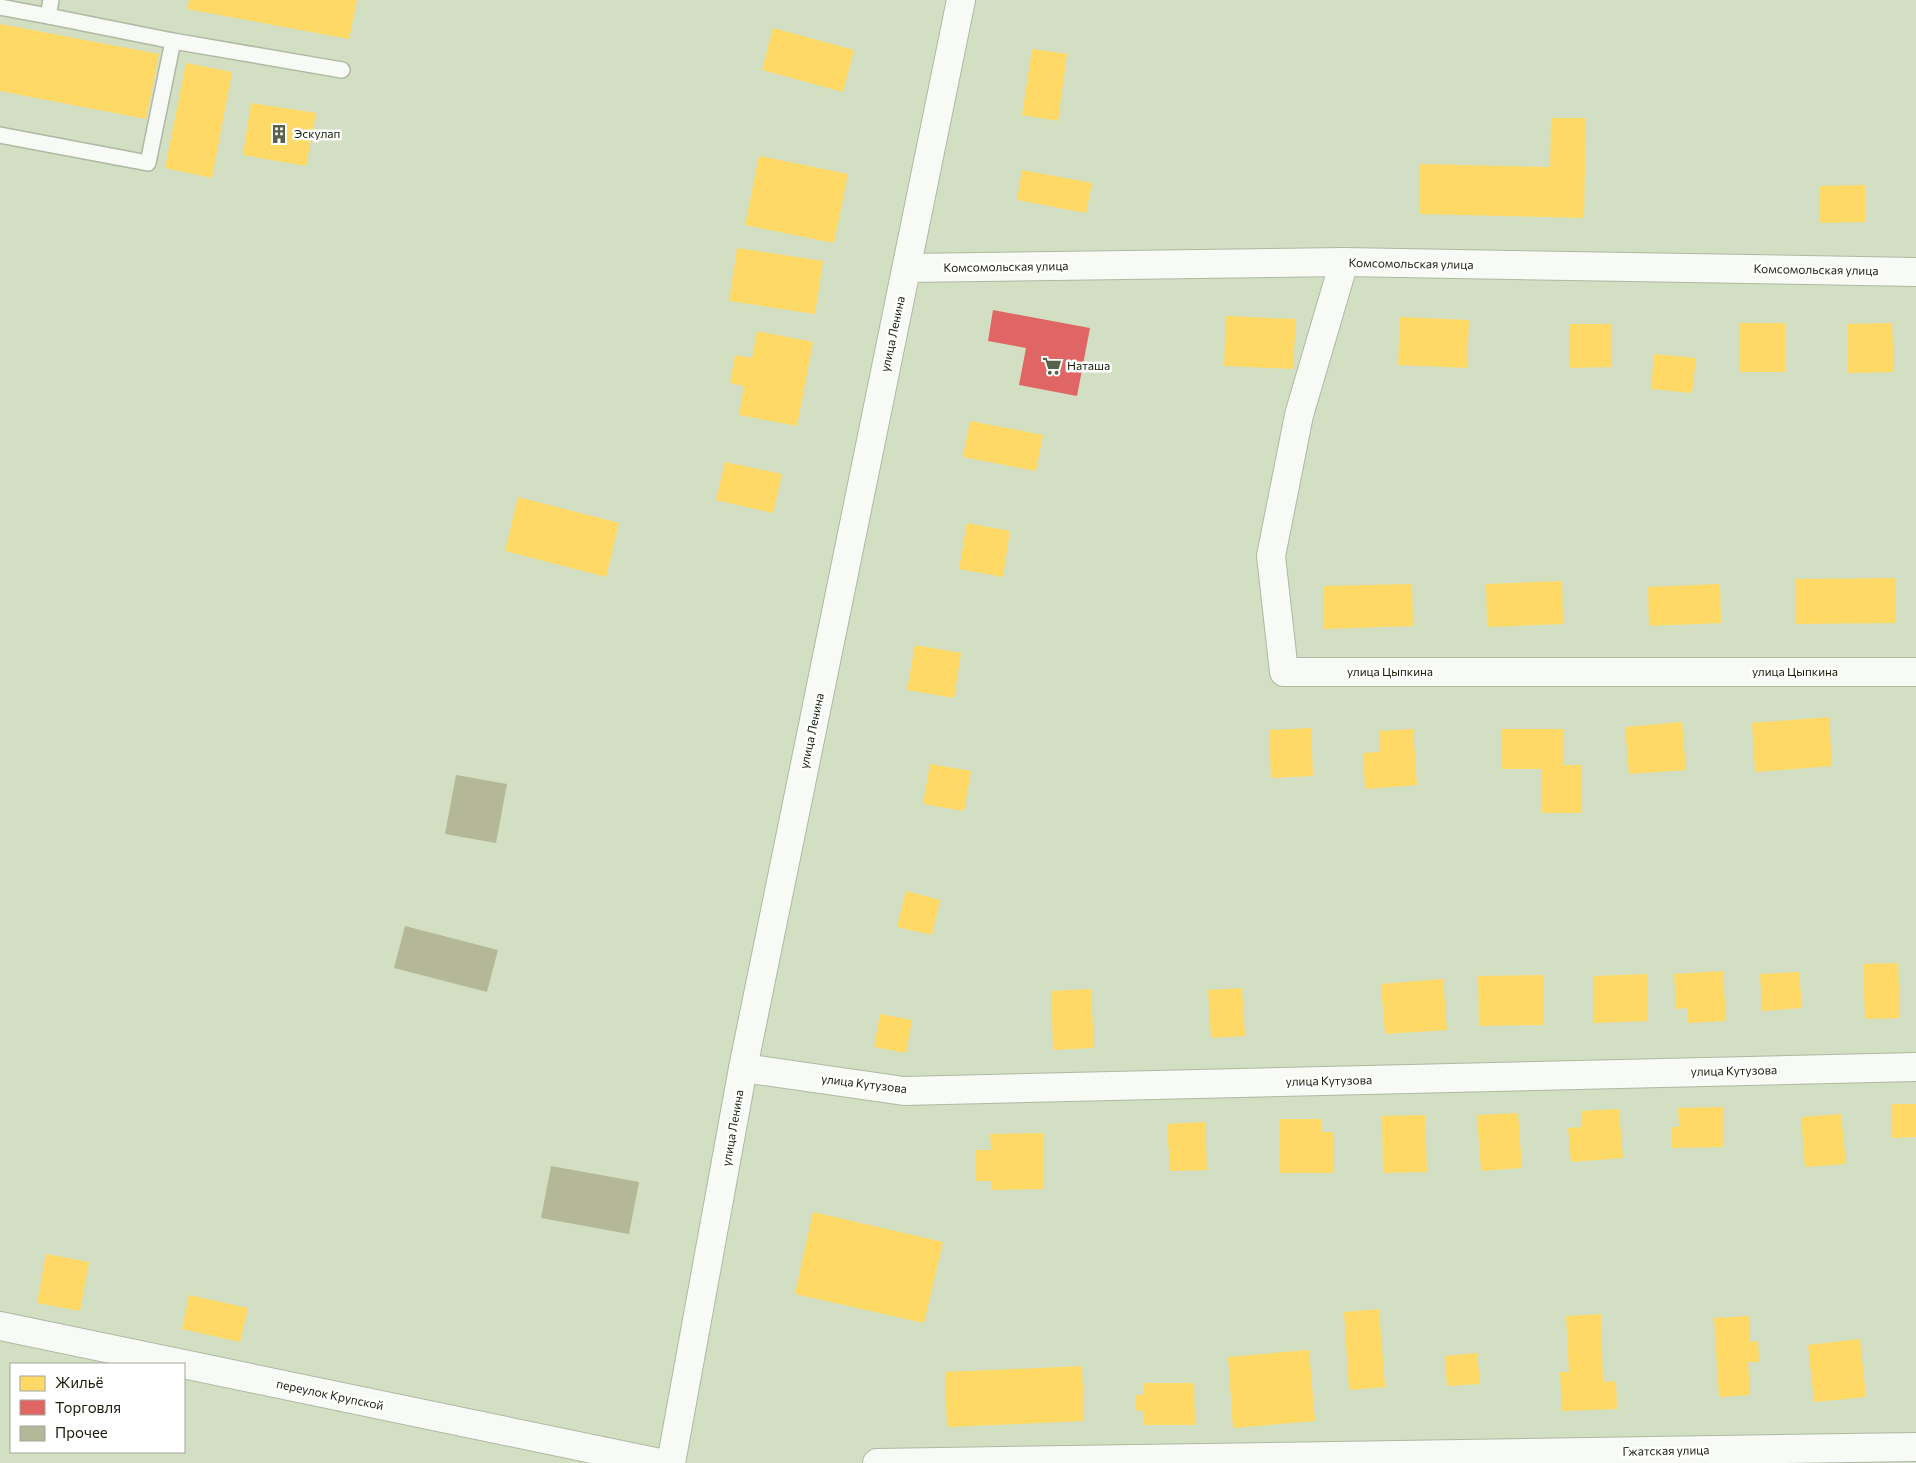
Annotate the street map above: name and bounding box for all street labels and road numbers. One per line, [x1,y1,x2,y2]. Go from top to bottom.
street label: Комсомольская улица [1348,255,1474,271]
street label: Комсомольская улица [943,258,1069,274]
street label: Комсомольская улица [1753,261,1879,277]
street label: улица Ленина [877,295,907,373]
street label: улица Цыпкина [1347,664,1433,678]
street label: улица Цыпкина [1752,664,1838,678]
street label: улица Ленина [796,692,826,770]
street label: улица Кутузова [1691,1062,1777,1078]
street label: улица Кутузова [820,1071,908,1095]
street label: улица Кутузова [1286,1072,1372,1088]
street label: улица Ленина [718,1089,746,1167]
street label: переулок Крупской [275,1376,385,1412]
street label: Гжатская улица [1622,1442,1710,1458]

